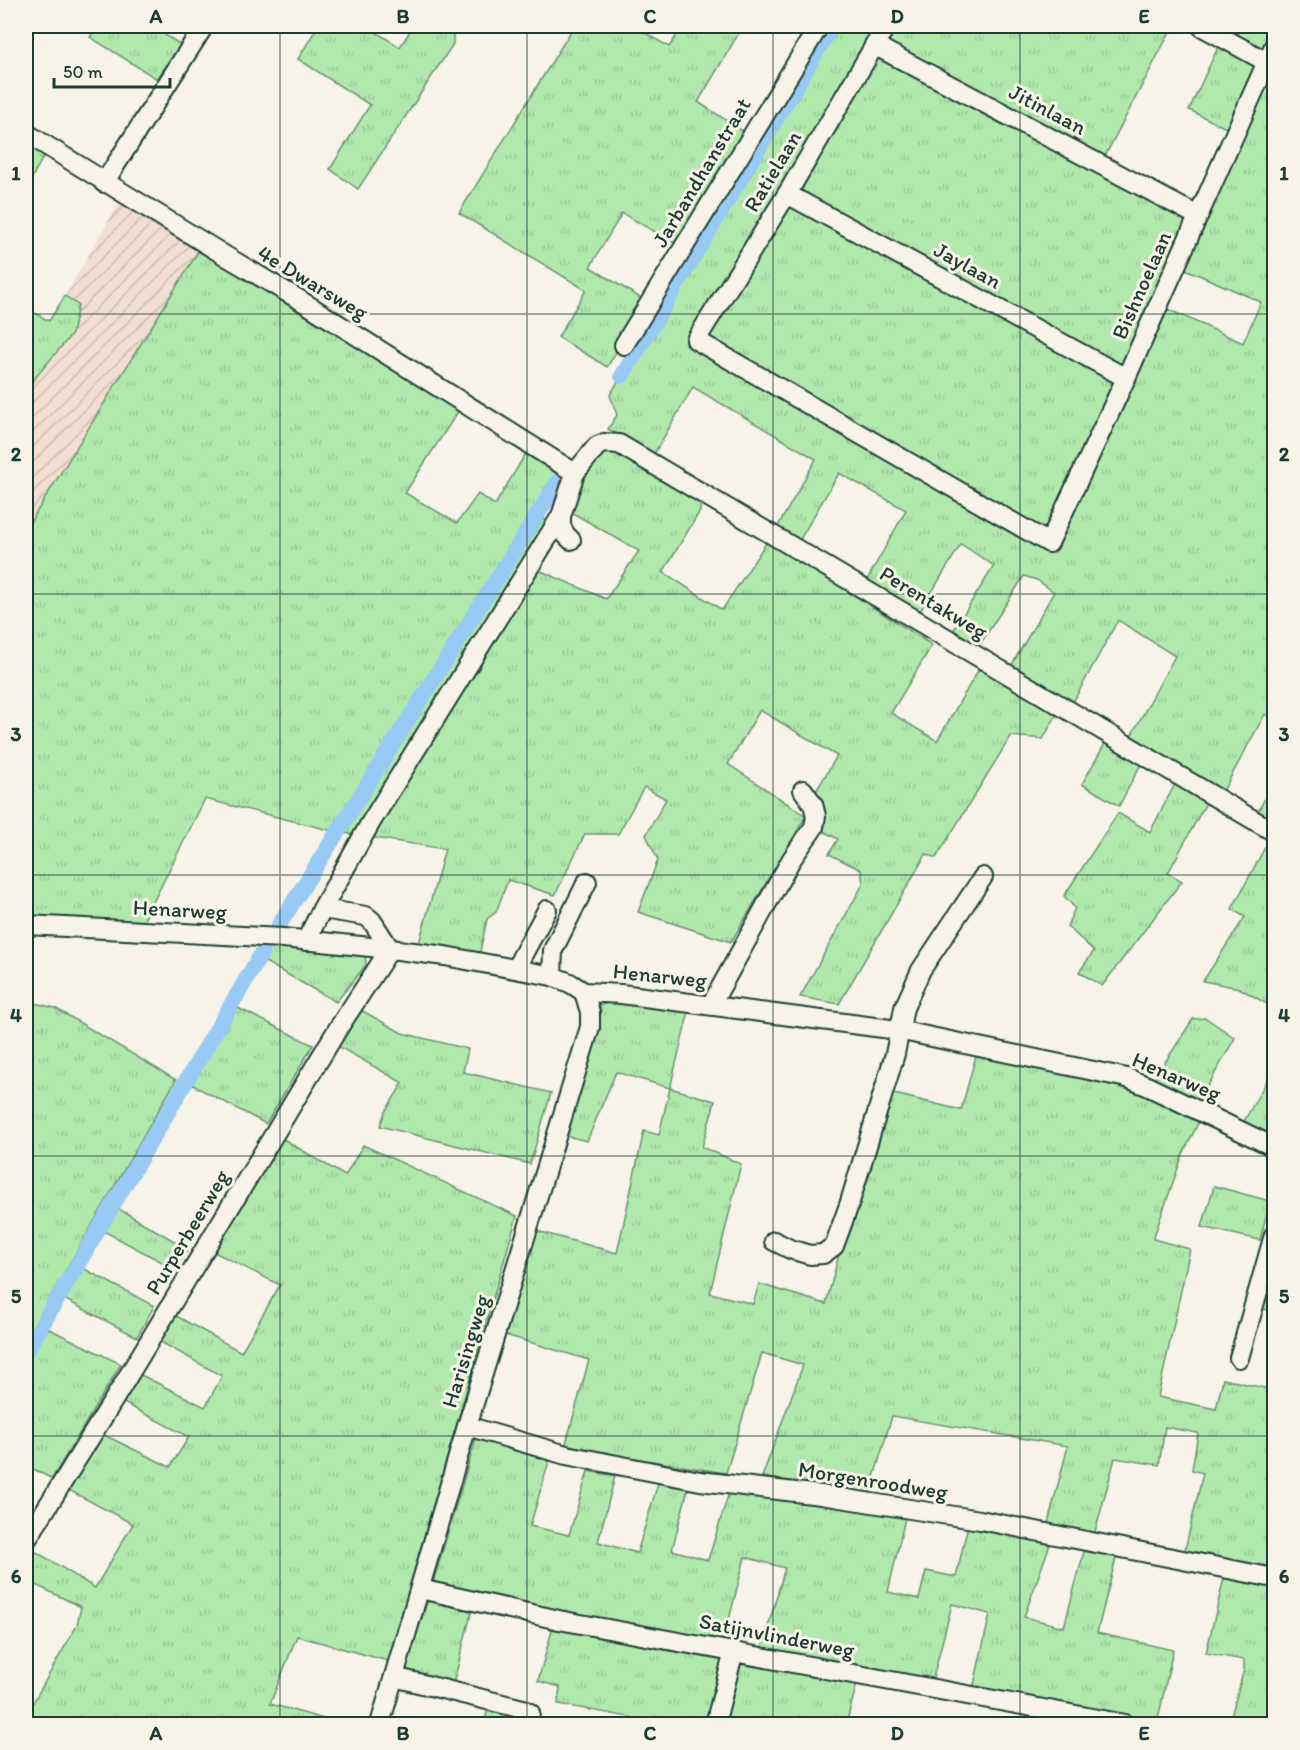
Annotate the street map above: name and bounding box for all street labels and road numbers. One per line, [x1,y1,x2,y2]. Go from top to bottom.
street label: Jitinlaan [1005,78,1091,141]
street label: Jarbandhanstraat [646,93,757,252]
street label: Ratielaan [738,125,807,217]
street label: Bishnoelaan [1106,227,1177,343]
street label: Jaylaan [929,236,1007,295]
street label: 4e Dwarsweg [253,239,374,326]
street label: Perentakweg [875,560,993,646]
street label: Henarweg [132,894,228,925]
street label: Henarweg [612,957,709,994]
street label: Henarweg [1128,1046,1226,1108]
street label: Purperbeerweg [140,1164,236,1300]
street label: Harisingweg [435,1291,496,1411]
street label: Morgenroodweg [796,1455,950,1506]
street label: Satijnvlinderweg [697,1607,858,1664]

